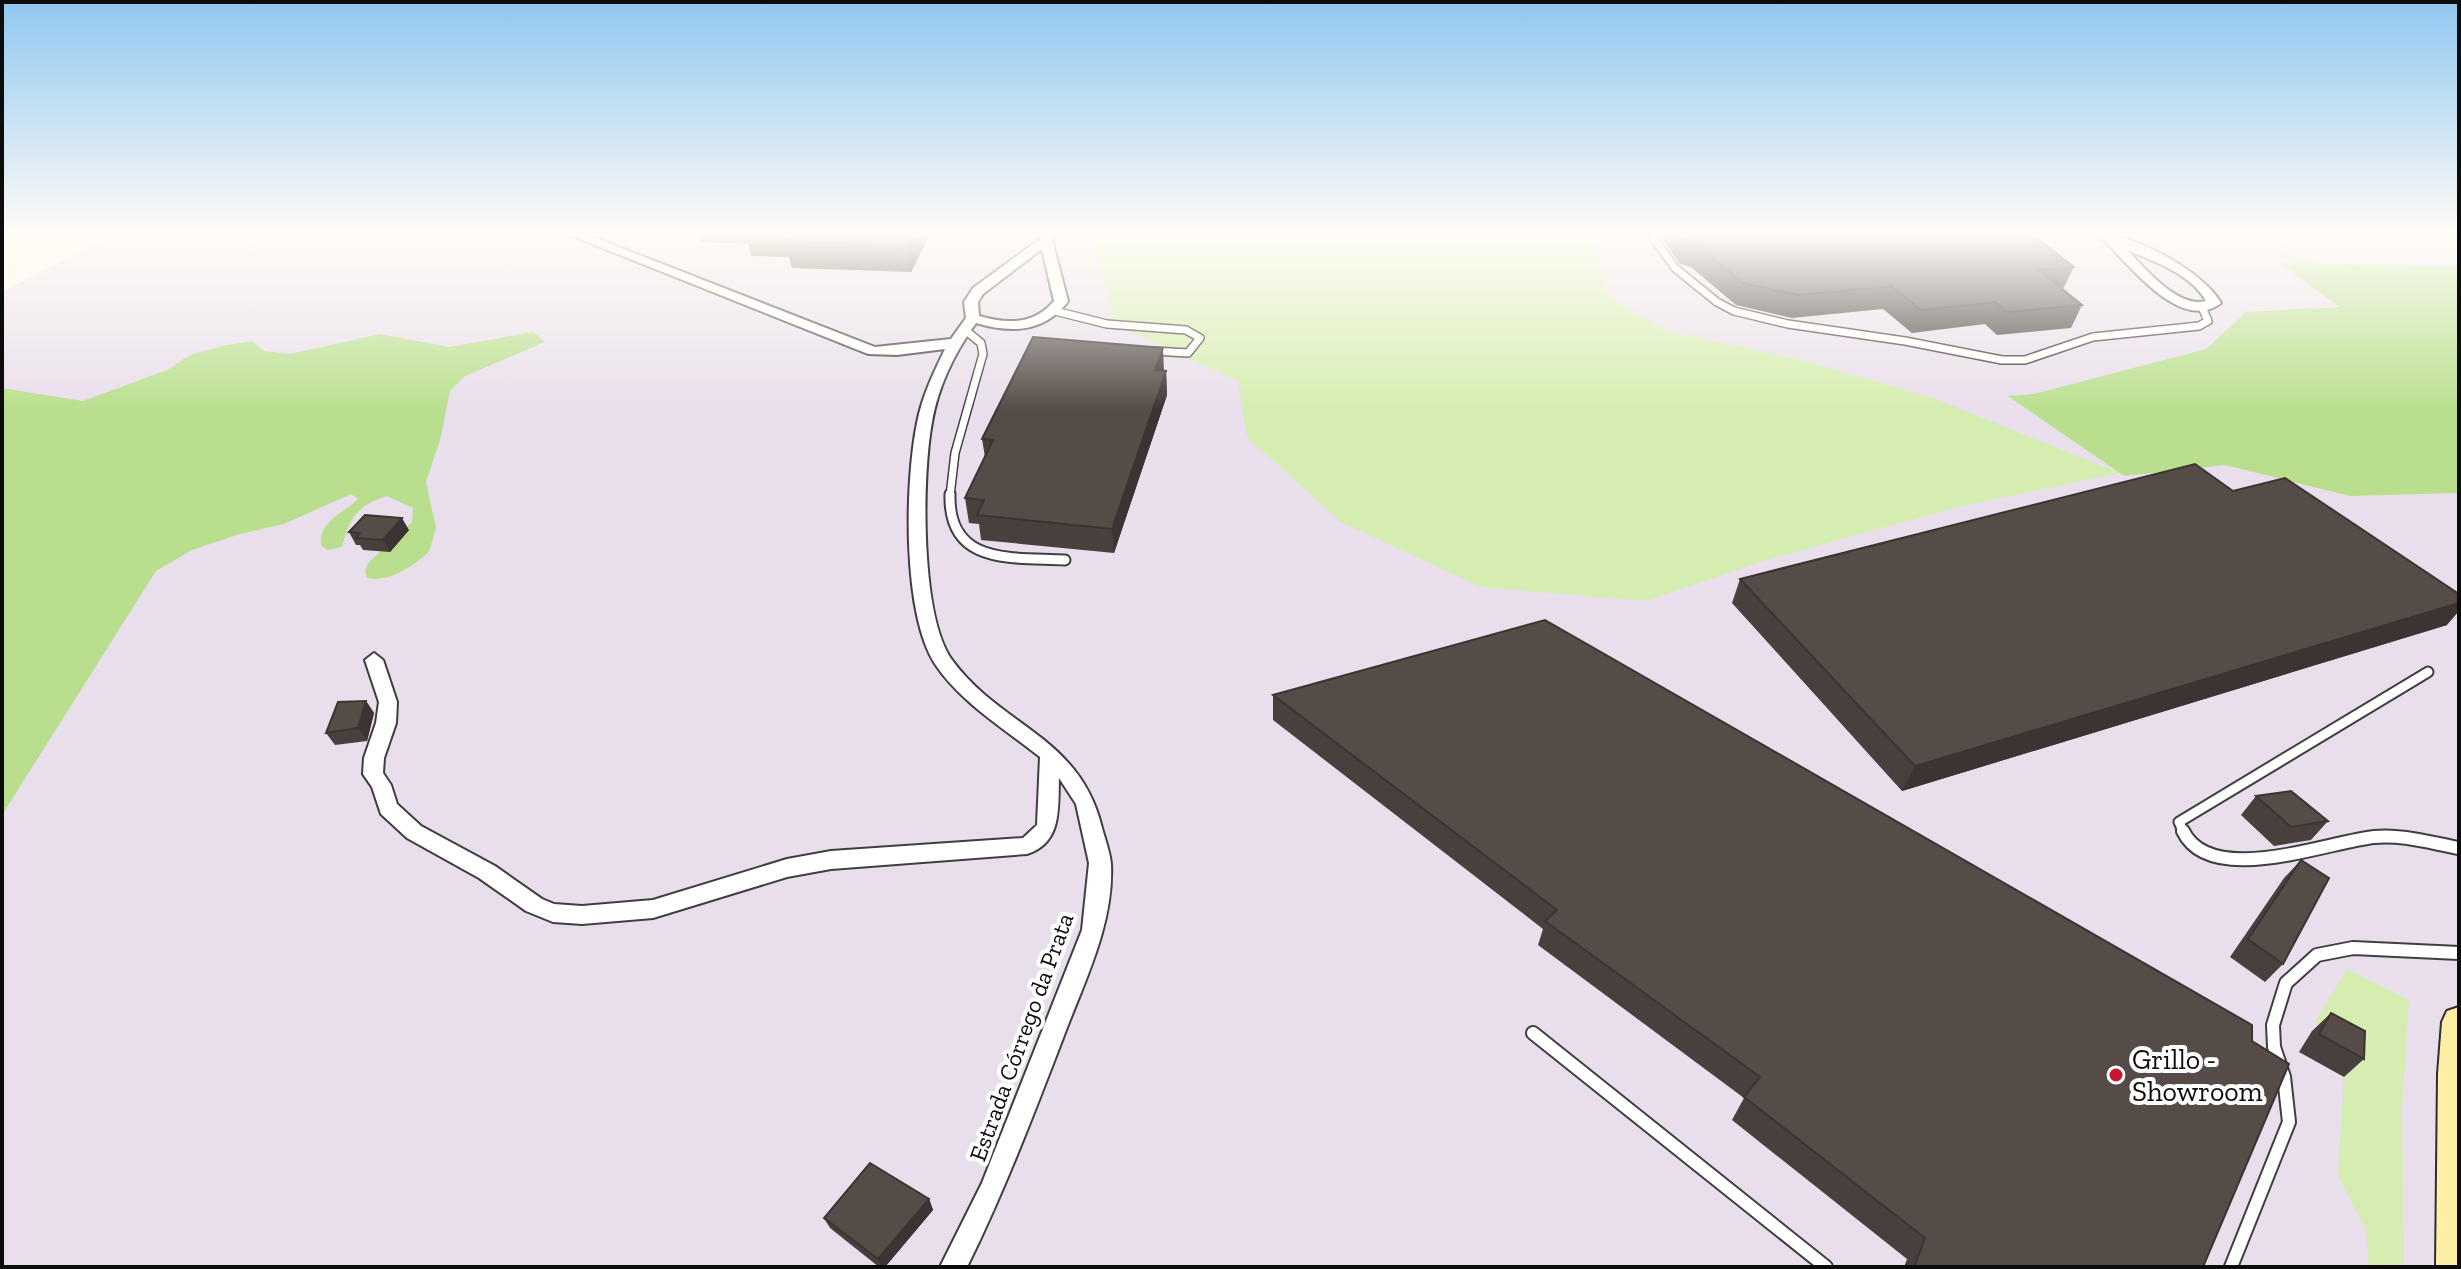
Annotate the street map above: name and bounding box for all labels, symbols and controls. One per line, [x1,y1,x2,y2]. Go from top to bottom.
street label: Estrada Córrego da Prata [963,909,1080,1165]
place label: Grillo - Showroom [2132,1043,2263,1108]
marker: Grillo - Showroom [2107,1066,2125,1084]

